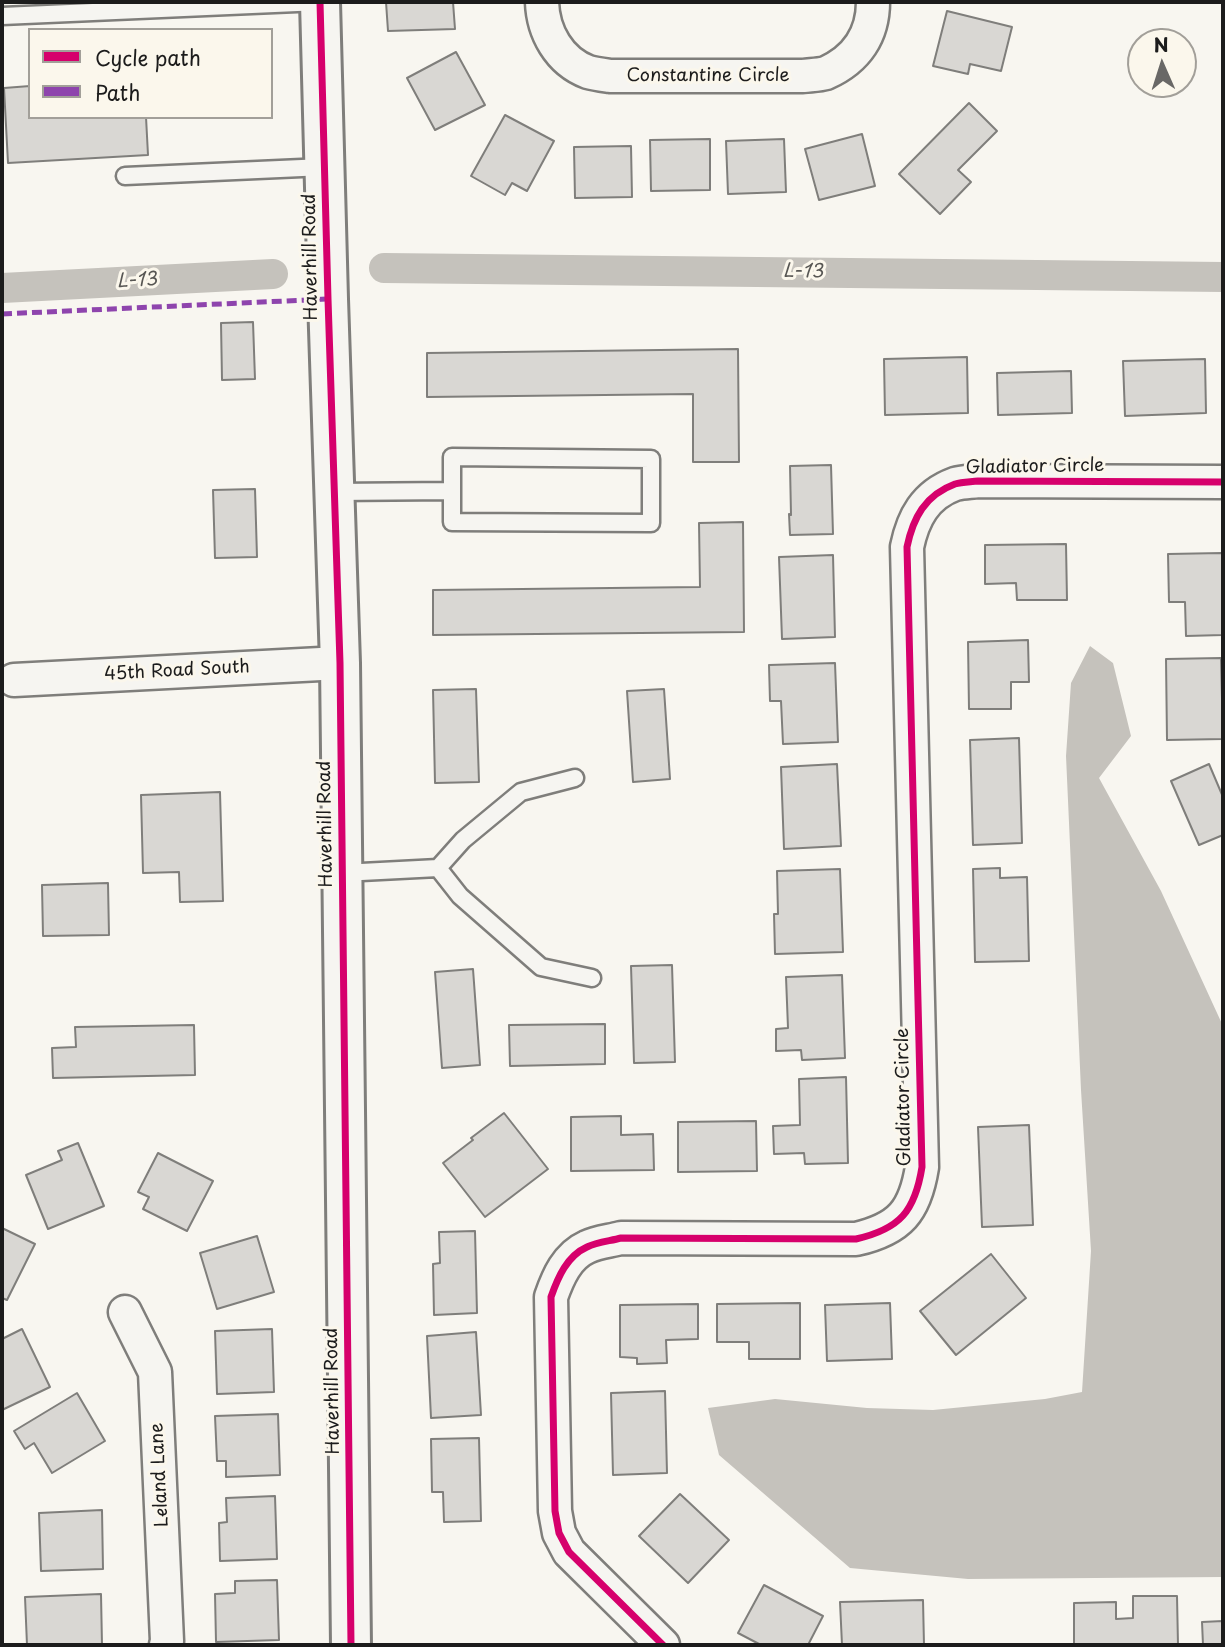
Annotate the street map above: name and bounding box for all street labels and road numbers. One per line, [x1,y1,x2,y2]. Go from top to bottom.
street label: Constantine Circle [626,65,790,87]
street label: Haverhill Road [299,193,323,321]
street label: Gladiator Circle [965,455,1105,479]
street label: 45th Road South [104,656,250,686]
street label: Haverhill Road [314,760,338,888]
street label: Gladiator Circle [892,1027,916,1167]
street label: Haverhill Road [321,1327,345,1455]
street label: Leland Lane [146,1422,174,1528]

